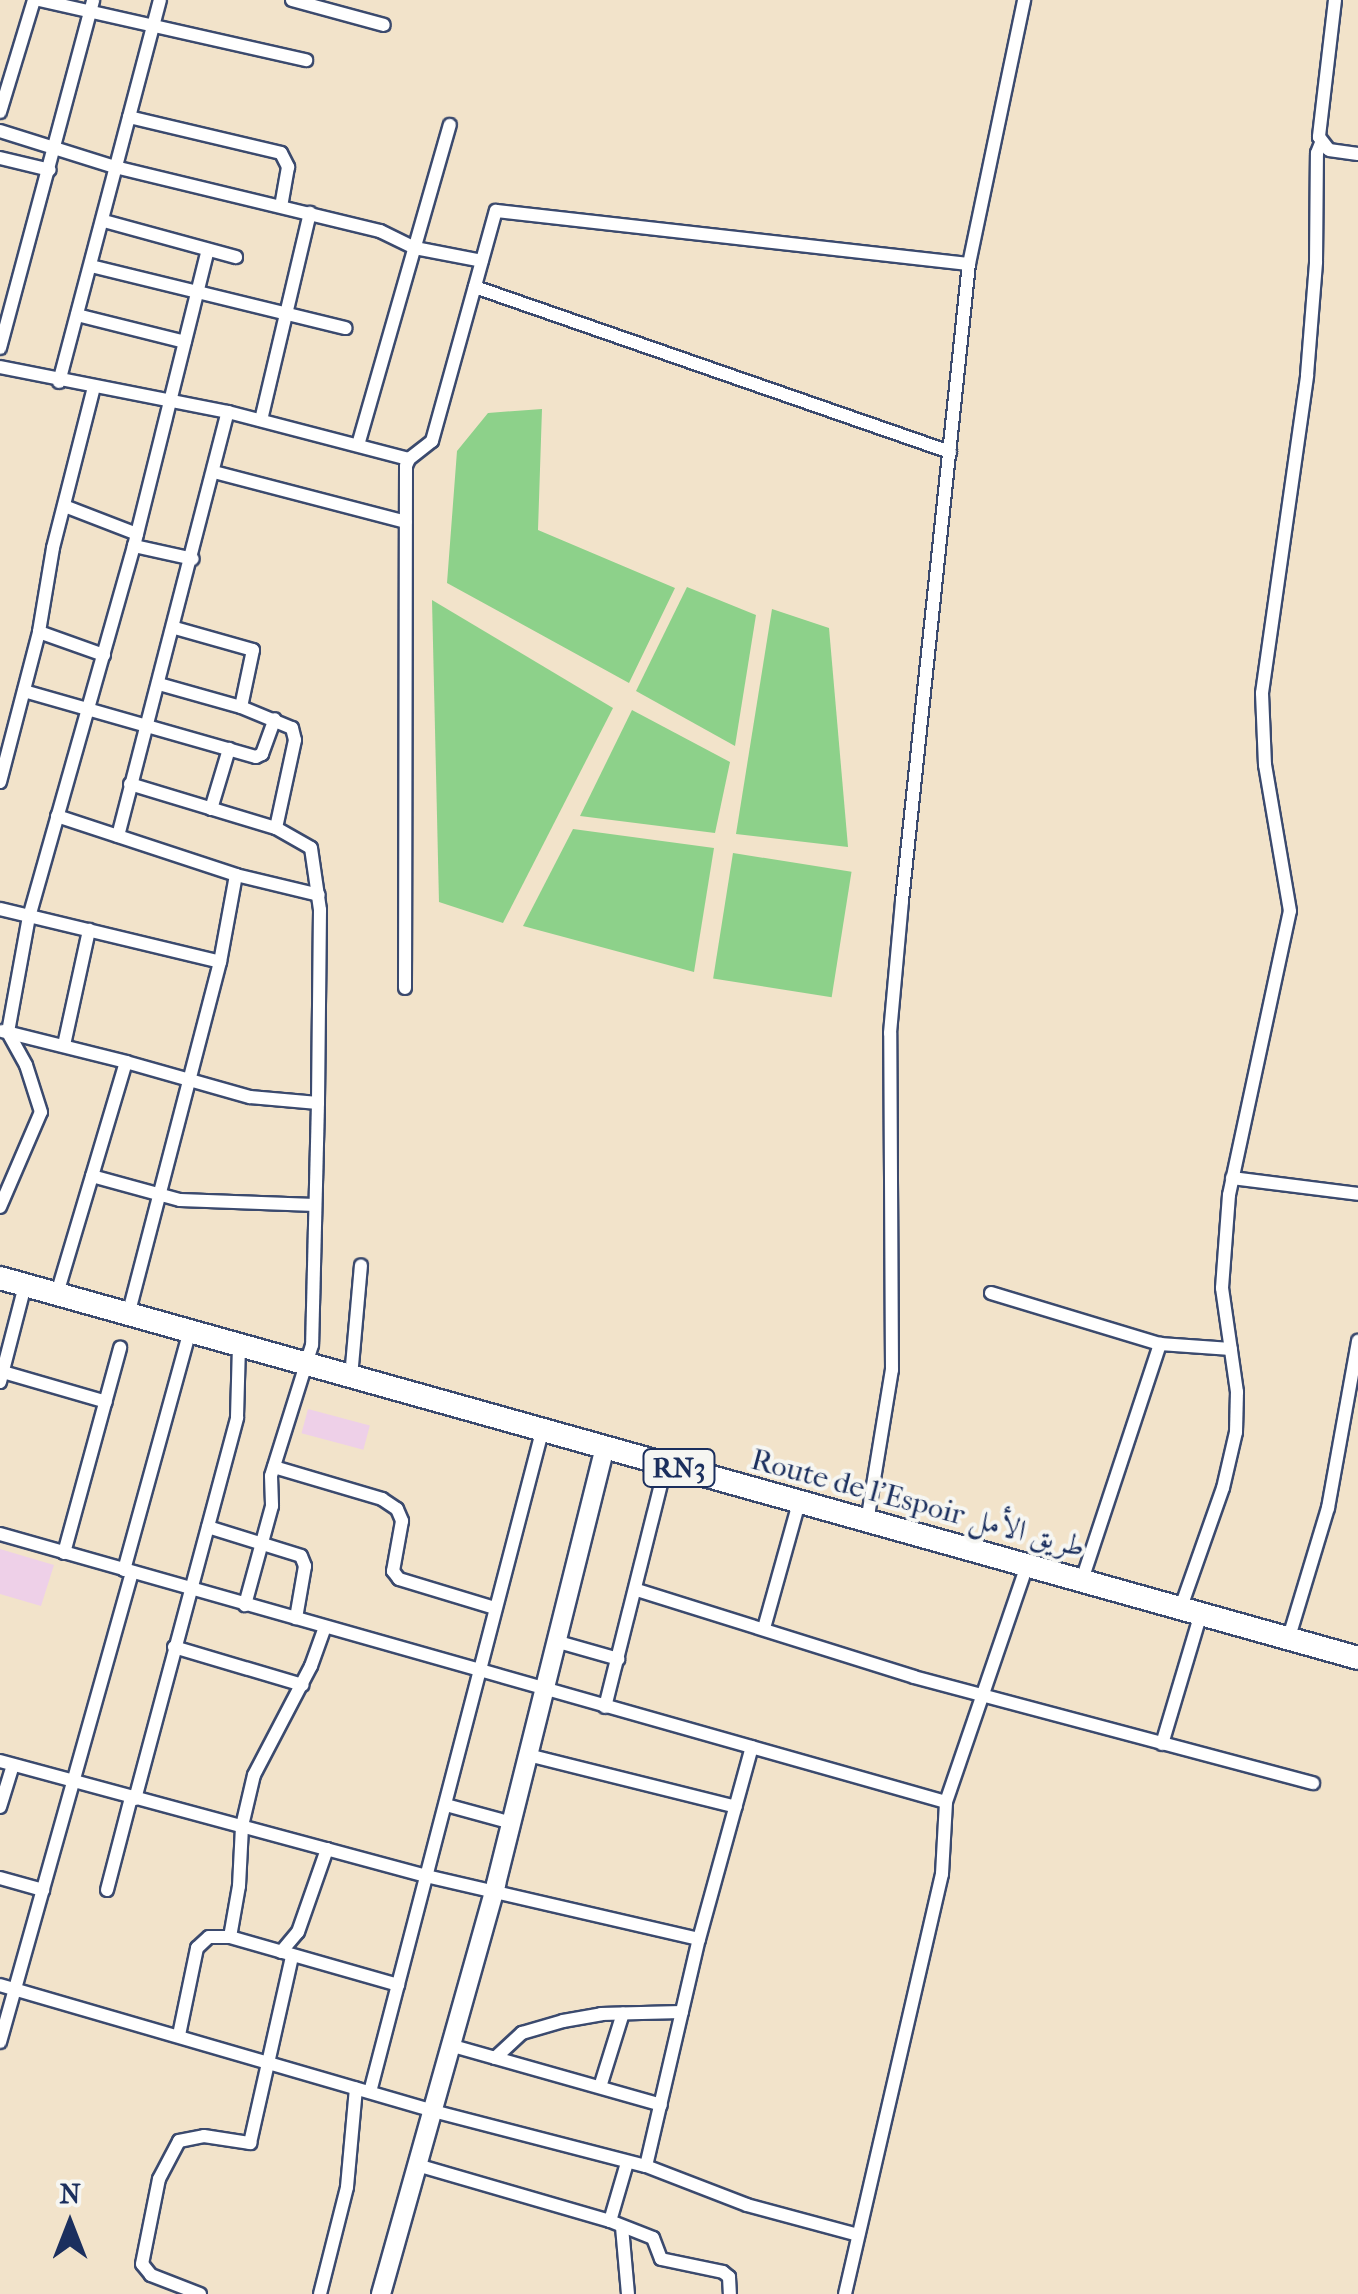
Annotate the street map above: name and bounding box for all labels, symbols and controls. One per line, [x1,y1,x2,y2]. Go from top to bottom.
street label: Route de l’Espoir طريق الأمل [747,1442,1089,1566]
road number: RN3 [642,1445,716,1491]
north arrow [20,2174,120,2274]
text: N [59,2177,81,2210]

